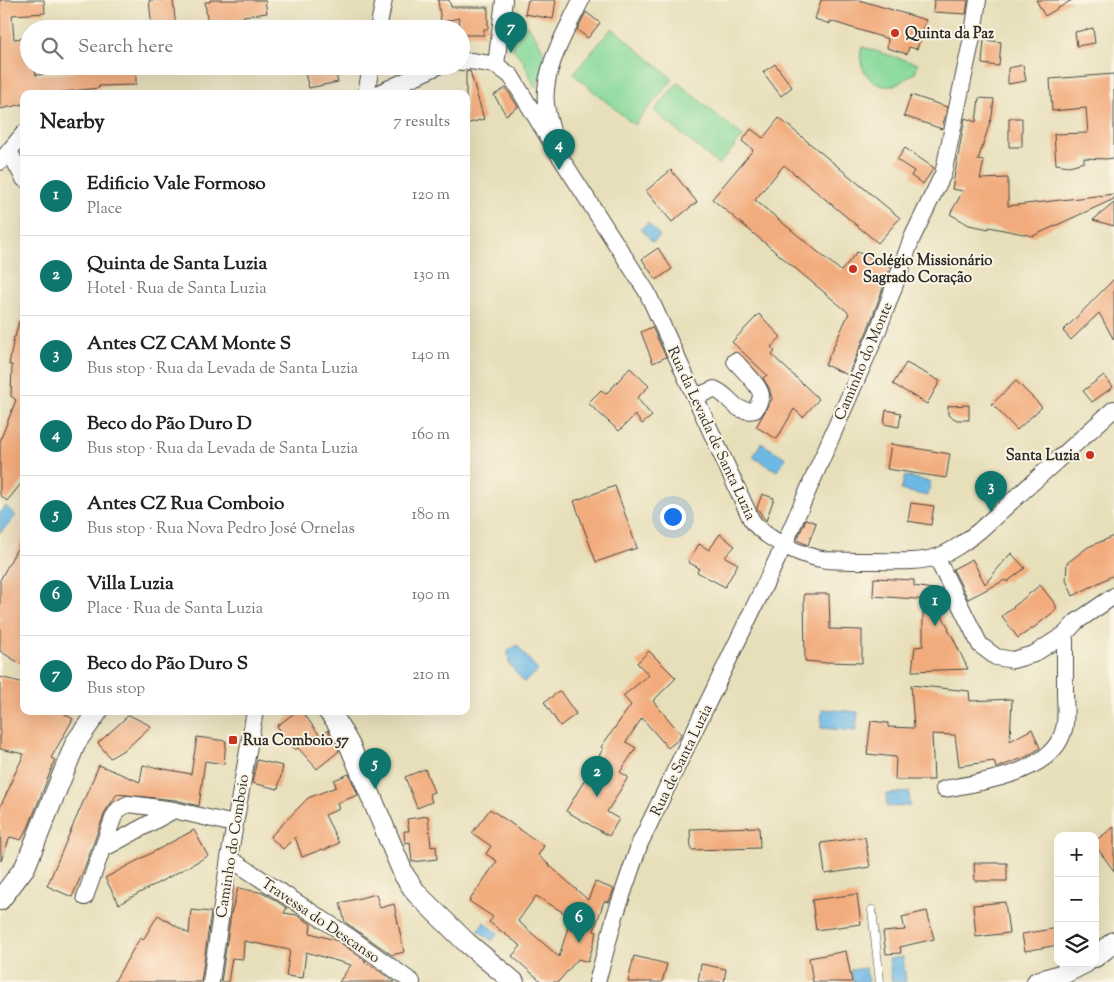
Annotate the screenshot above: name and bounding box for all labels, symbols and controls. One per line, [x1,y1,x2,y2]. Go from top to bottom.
pin: 7 [495,12,527,53]
search box [20,20,470,75]
place label: Quinta da Paz [905,24,994,45]
marker: Quinta da Paz [889,27,901,39]
icon: search [38,34,66,62]
text: Search here [78,34,173,61]
text: Nearby [40,108,105,138]
text: 7 results [394,111,450,134]
pin: 4 [543,129,575,170]
text: Edificio Vale Formoso [87,171,266,198]
text: 1 [53,184,59,207]
text: 120 m [412,184,450,207]
text: Place [87,198,122,221]
text: Quinta de Santa Luzia [87,251,267,278]
place label: Colégio Missionário Sagrado Coração [863,251,993,289]
marker: Colégio Missionário Sagrado Coração [847,263,859,275]
text: 2 [52,264,60,287]
text: 130 m [413,264,450,287]
text: Hotel · Rua de Santa Luzia [87,278,267,301]
street label: Caminho do Monte [830,299,899,424]
text: Antes CZ CAM Monte S [87,331,291,358]
street label: Rua da Levada de Santa Luzia [661,343,760,524]
text: 3 [53,344,59,367]
text: 140 m [412,344,450,367]
text: Bus stop · Rua da Levada de Santa Luzia [87,358,358,381]
text: Beco do Pão Duro D [87,411,252,438]
text: 4 [52,424,60,447]
text: 160 m [412,424,450,447]
text: Bus stop · Rua da Levada de Santa Luzia [87,438,358,461]
place label: Santa Luzia [1006,446,1080,467]
marker: Santa Luzia [1084,449,1096,461]
pin: 3 [975,471,1007,512]
text: Antes CZ Rua Comboio [87,491,284,518]
text: 5 [53,504,59,527]
text: 180 m [411,504,450,527]
your location [660,504,686,530]
text: Bus stop · Rua Nova Pedro José Ornelas [87,518,355,541]
text: Villa Luzia [87,571,174,598]
text: 6 [52,584,60,607]
text: 190 m [412,584,450,607]
pin: 1 [919,585,951,626]
text: Place · Rua de Santa Luzia [87,598,263,621]
text: Beco do Pão Duro S [87,651,248,678]
text: 7 [52,664,60,687]
text: 210 m [412,664,450,687]
text: Bus stop [87,678,145,701]
street label: Rua de Santa Luzia [646,701,719,820]
place label: Rua Comboio 57 [243,731,349,752]
marker: Rua Comboio 57 [227,734,239,746]
pin: 5 [359,748,391,789]
pin: 2 [581,756,613,797]
street label: Caminho do Comboio [212,773,255,920]
map controls [1054,832,1099,967]
button: + [1054,832,1099,877]
street label: Travessa do Descanso [257,874,384,969]
button: − [1054,877,1099,922]
pin: 6 [563,902,595,943]
button: layers [1054,922,1099,967]

